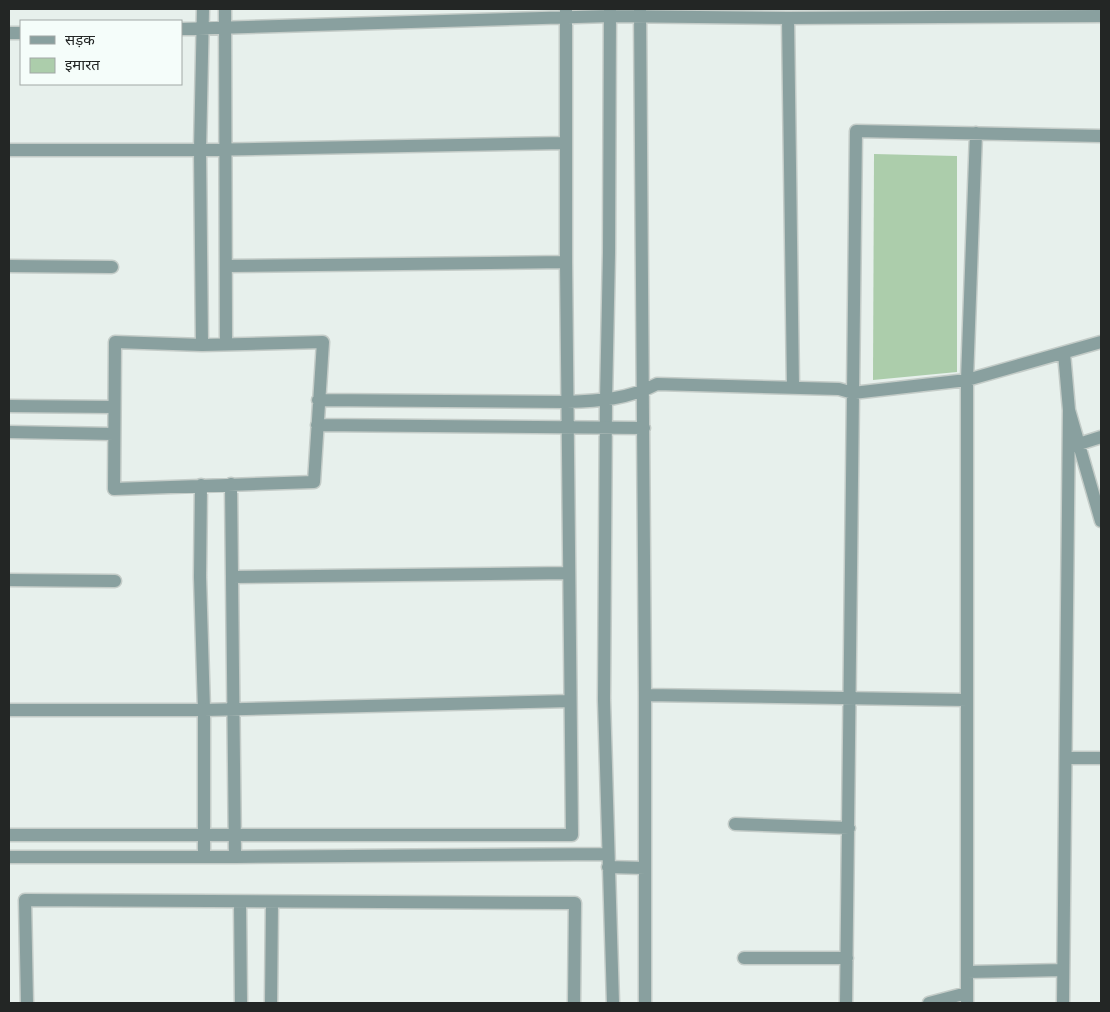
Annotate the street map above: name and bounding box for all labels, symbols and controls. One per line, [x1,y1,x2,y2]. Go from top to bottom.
legend [20,20,182,85]
text: सड़क [65,31,95,49]
text: इमारत [65,56,100,74]

